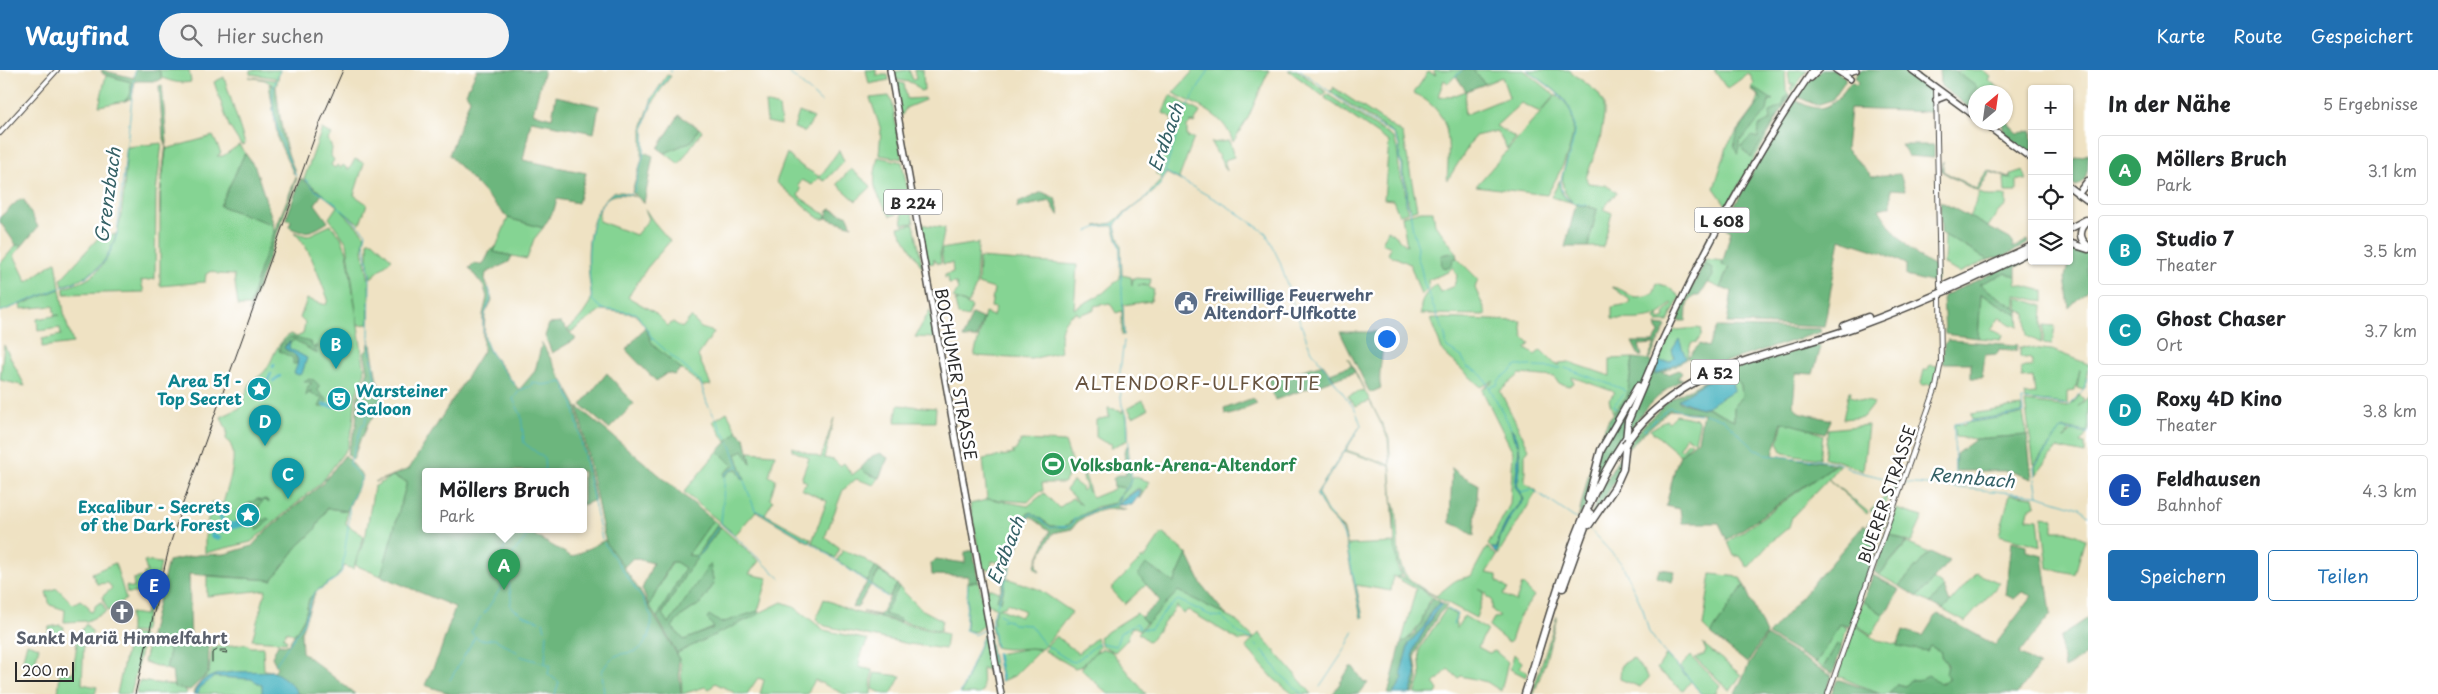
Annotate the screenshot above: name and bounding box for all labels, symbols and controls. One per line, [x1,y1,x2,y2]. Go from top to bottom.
search box [159,13,509,58]
text: Wayfind [25,17,129,53]
icon: search [177,21,205,49]
text: Hier suchen [217,21,324,49]
text: Karte [2157,22,2205,49]
text: Route [2233,22,2283,49]
text: Gespeichert [2311,22,2413,49]
north arrow [1968,85,2013,130]
map controls [2028,85,2073,265]
button: + [2028,85,2073,130]
text: In der Nähe [2108,87,2230,119]
text: 5 Ergebnisse [2323,91,2418,115]
water label: Erdbach [1140,99,1190,175]
button: − [2028,130,2073,175]
text: Möllers Bruch [2156,144,2287,172]
water label: Grenzbach [87,145,127,244]
text: A [2119,158,2131,182]
text: 3.1 km [2367,158,2417,182]
text: Park [2156,172,2192,196]
button: locate [2028,175,2073,220]
road number: B 224 [884,190,942,214]
road number: L 608 [1694,208,1750,232]
button: layers [2028,220,2073,265]
text: Studio 7 [2156,224,2234,252]
text: B [2120,238,2130,262]
text: 3.5 km [2363,238,2417,262]
text: Theater [2156,252,2217,276]
place label: Freiwillige Feuerwehr Altendorf-Ulfkotte [1204,282,1374,324]
street label: BOCHUMER STRASSE [930,286,984,462]
public building icon: Freiwillige Feuerwehr Altendorf-Ulfkotte [1173,290,1199,316]
text: Ghost Chaser [2156,304,2286,332]
text: C [2119,318,2131,342]
text: 3.7 km [2364,318,2417,342]
your location [1374,326,1400,352]
pin: B [320,328,352,369]
text: Ort [2156,332,2183,356]
road number: A 52 [1691,360,1739,384]
place label: Area 51 - Top Secret [157,368,242,410]
district label: ALTENDORF-ULFKOTTE [1075,368,1321,396]
place icon: Area 51 - Top Secret [246,376,272,402]
place label: Warsteiner Saloon [356,378,448,420]
text: Roxy 4D Kino [2156,384,2282,412]
theatre icon: Warsteiner Saloon [326,386,352,412]
text: D [2119,398,2131,422]
text: 3.8 km [2362,398,2417,422]
pin: D [249,405,281,446]
text: Theater [2156,412,2217,436]
street label: BUERER STRASSE [1851,422,1921,566]
sports icon: Volksbank-Arena-Altendorf [1040,451,1066,477]
place label: Volksbank-Arena-Altendorf [1070,452,1298,476]
pin: C [272,458,304,499]
water label: Rennbach [1928,460,2016,494]
text: Feldhausen [2156,464,2261,492]
popup [422,468,587,533]
text: Möllers Bruch [439,475,570,503]
text: E [2120,478,2130,502]
text: 4.3 km [2362,478,2417,502]
text: Bahnhof [2156,492,2222,516]
place label: Excalibur - Secrets of the Dark Forest [78,494,230,536]
place icon: Excalibur - Secrets of the Dark Forest [235,502,261,528]
text: Park [439,503,475,527]
water label: Erdbach [979,512,1031,588]
pin: A [488,549,520,590]
button: Speichern [2108,550,2258,601]
button: Teilen [2268,550,2418,601]
pin: E [138,569,170,610]
church icon: Sankt Mariä Himmelfahrt [109,599,135,625]
place label: Sankt Mariä Himmelfahrt [16,625,228,649]
scale bar [15,659,74,682]
text: 200 m [22,660,69,681]

